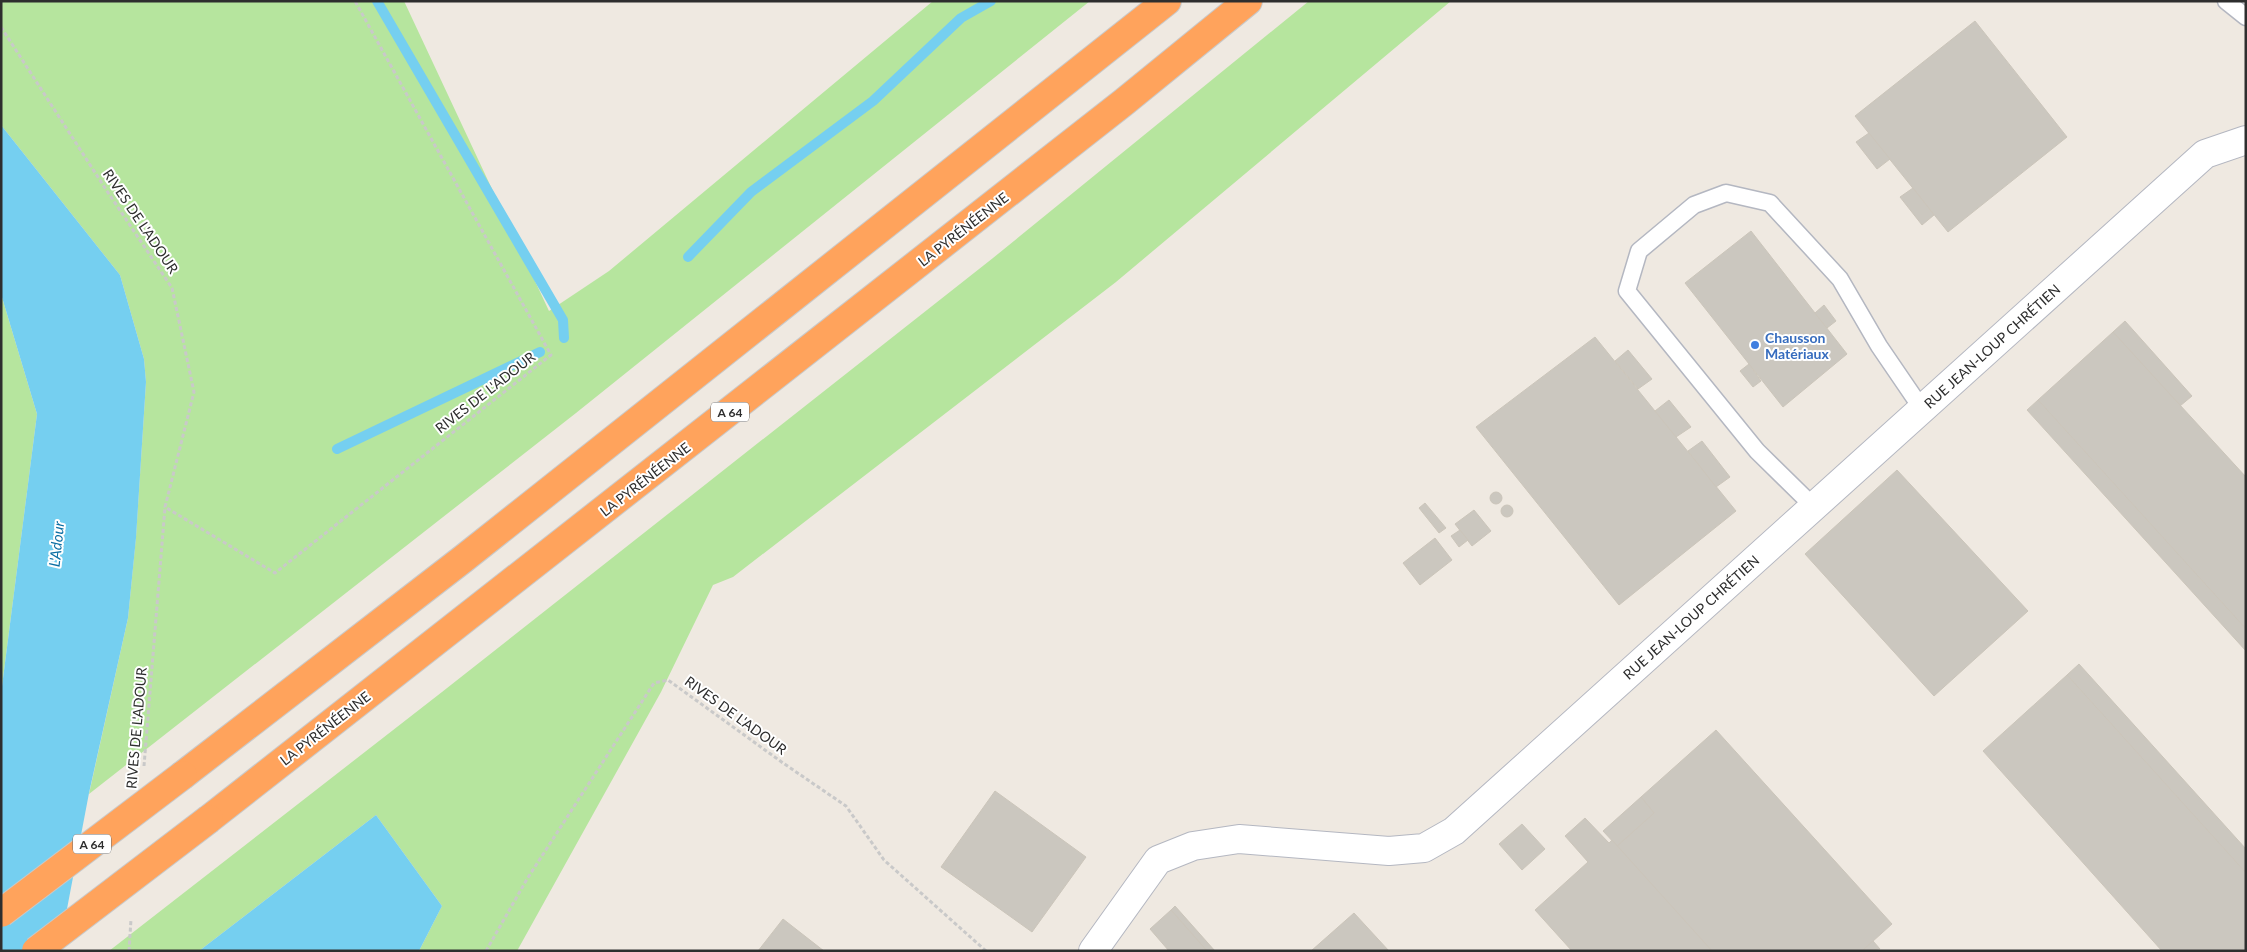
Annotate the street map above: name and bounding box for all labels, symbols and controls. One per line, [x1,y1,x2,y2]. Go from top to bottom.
street label: RIVES DE L'ADOUR [100,166,182,277]
street label: LA PYRÉNÉENNE [914,188,1012,270]
street label: RUE JEAN-LOUP CHRÉTIEN [1920,280,2064,412]
place label: Chausson Matériaux [1765,329,1829,362]
marker: Chausson Matériaux [1749,339,1761,351]
street label: RIVES DE L'ADOUR [432,348,538,436]
road number: A 64 [711,402,749,422]
street label: LA PYRÉNÉENNE [596,438,694,520]
water label: L'Adour [45,519,67,568]
street label: RUE JEAN-LOUP CHRÉTIEN [1619,551,1763,683]
street label: RIVES DE L'ADOUR [122,666,150,790]
street label: RIVES DE L'ADOUR [682,672,791,758]
street label: LA PYRÉNÉENNE [276,687,374,769]
road number: A 64 [73,834,111,854]

